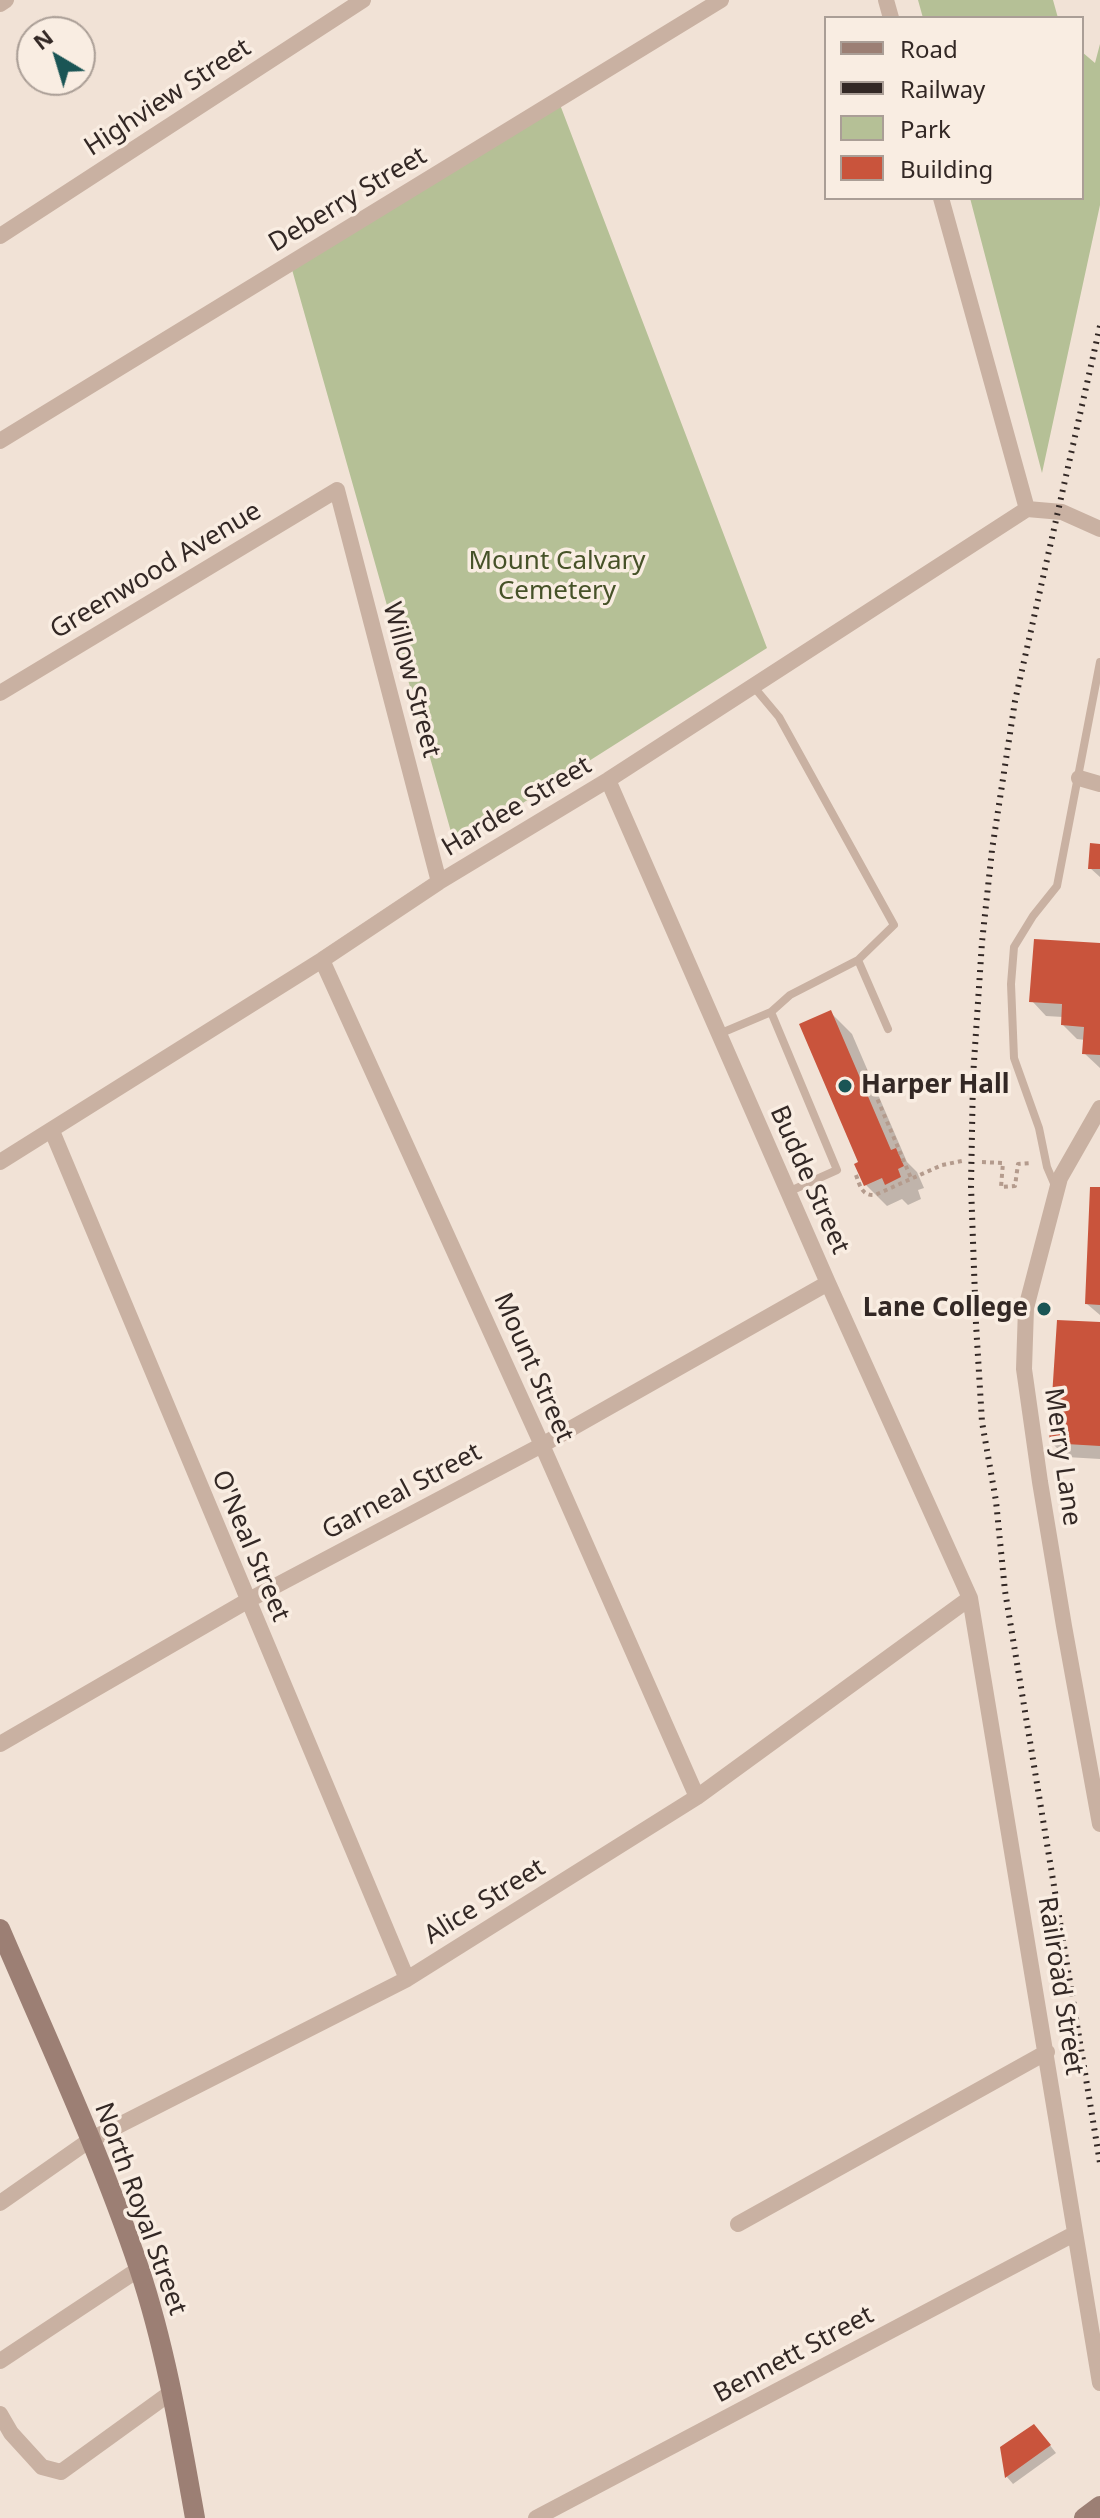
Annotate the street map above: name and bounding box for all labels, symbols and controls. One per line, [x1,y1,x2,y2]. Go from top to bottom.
north arrow [16,16,96,96]
legend [824,16,1084,200]
text: N [26,21,59,56]
text: Road [900,32,958,65]
street label: Highview Street [79,33,257,163]
text: Railway [900,72,985,105]
text: Park [900,112,951,145]
street label: Deberry Street [264,141,432,259]
text: Building [900,152,993,185]
street label: Greenwood Avenue [45,496,267,646]
park label: Mount Calvary Cemetery [468,546,646,608]
street label: Willow Street [375,599,447,761]
street label: Hardee Street [437,750,597,864]
place label: Harper Hall [861,1070,1009,1102]
marker: Harper Hall [836,1077,854,1095]
street label: Budde Street [762,1101,856,1259]
street label: Mount Street [486,1288,580,1448]
place label: Lane College [863,1293,1028,1325]
marker: Lane College [1035,1300,1053,1318]
street label: Merry Lane [1037,1386,1087,1528]
street label: Garneal Street [317,1437,487,1547]
street label: O'Neal Street [204,1466,296,1626]
street label: Alice Street [419,1853,551,1951]
street label: Railroad Street [1031,1895,1089,2077]
street label: North Royal Street [87,2099,193,2319]
street label: Bennett Street [709,2300,879,2410]

